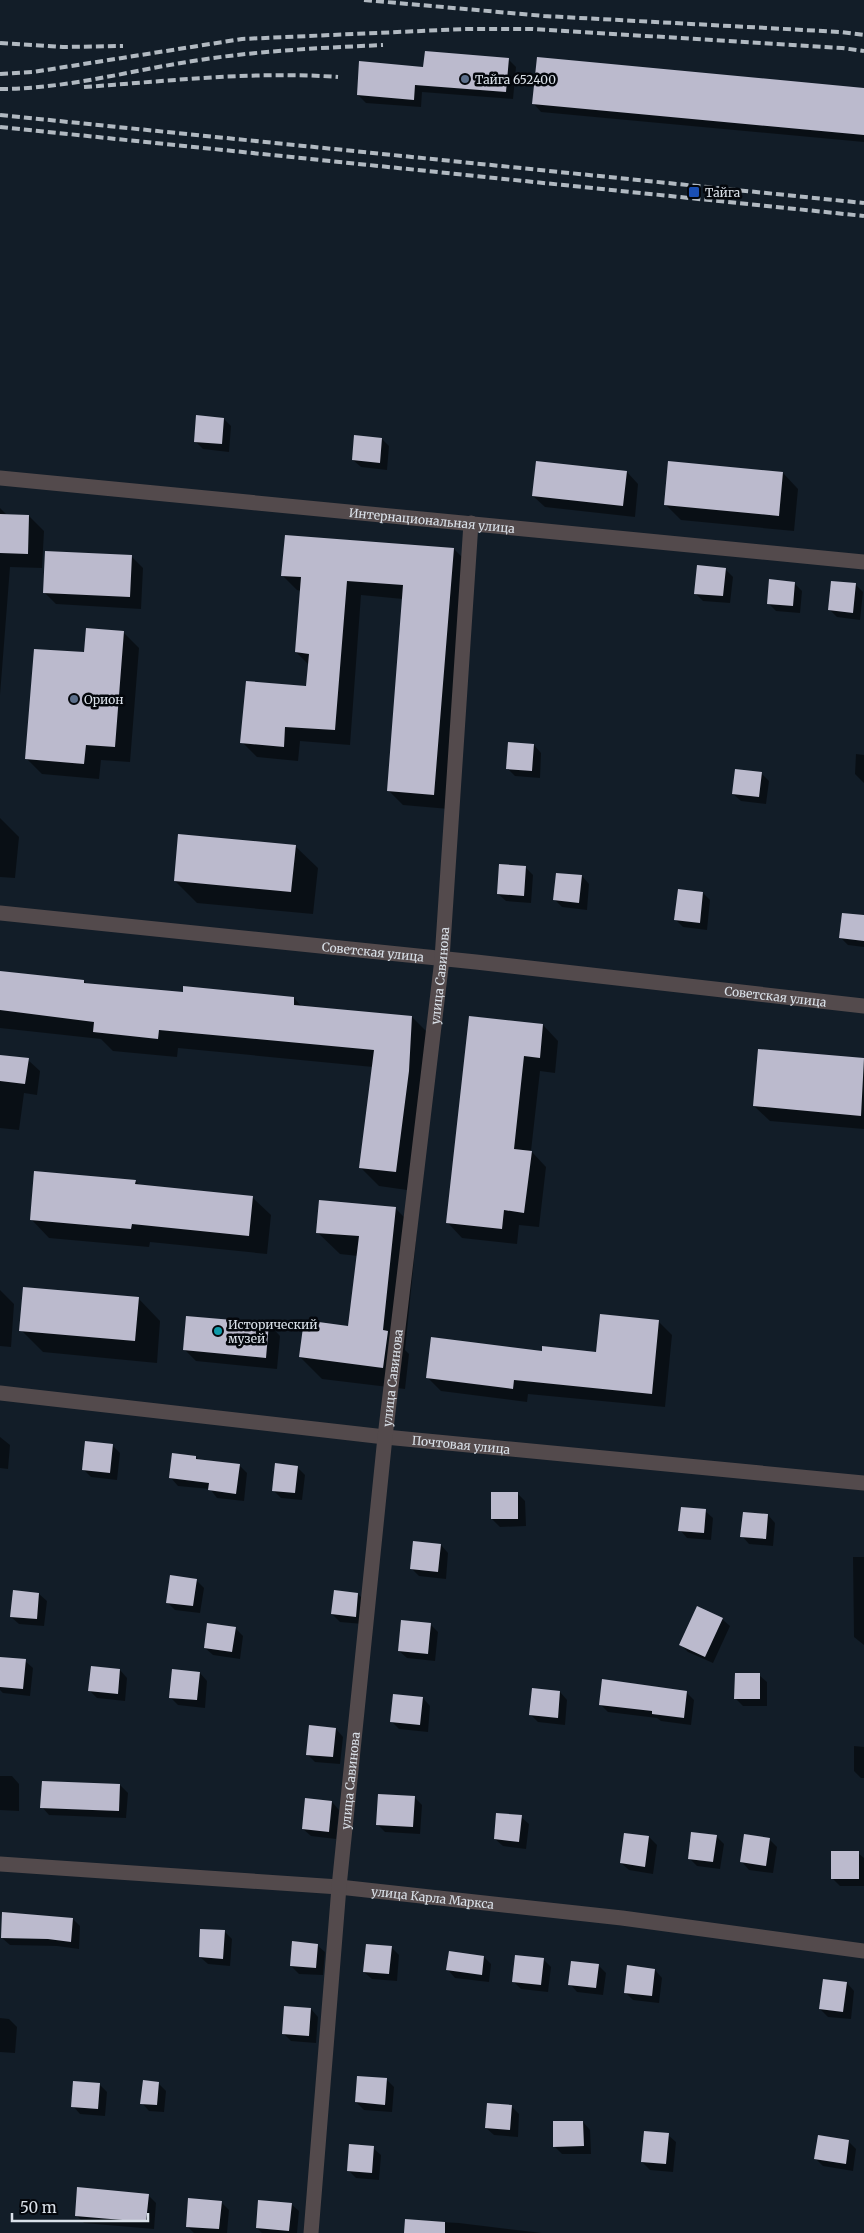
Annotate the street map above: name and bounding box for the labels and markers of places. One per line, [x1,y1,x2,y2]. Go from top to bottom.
place label: Тайга 652400 [475,72,556,87]
marker: Тайга 652400 [459,73,471,85]
marker: Тайга [687,185,701,199]
place label: Тайга [705,185,741,200]
place label: Орион [84,692,123,707]
marker: Орион [68,693,80,705]
place label: Исторический музей [228,1317,318,1346]
marker: Исторический музей [212,1325,224,1337]

